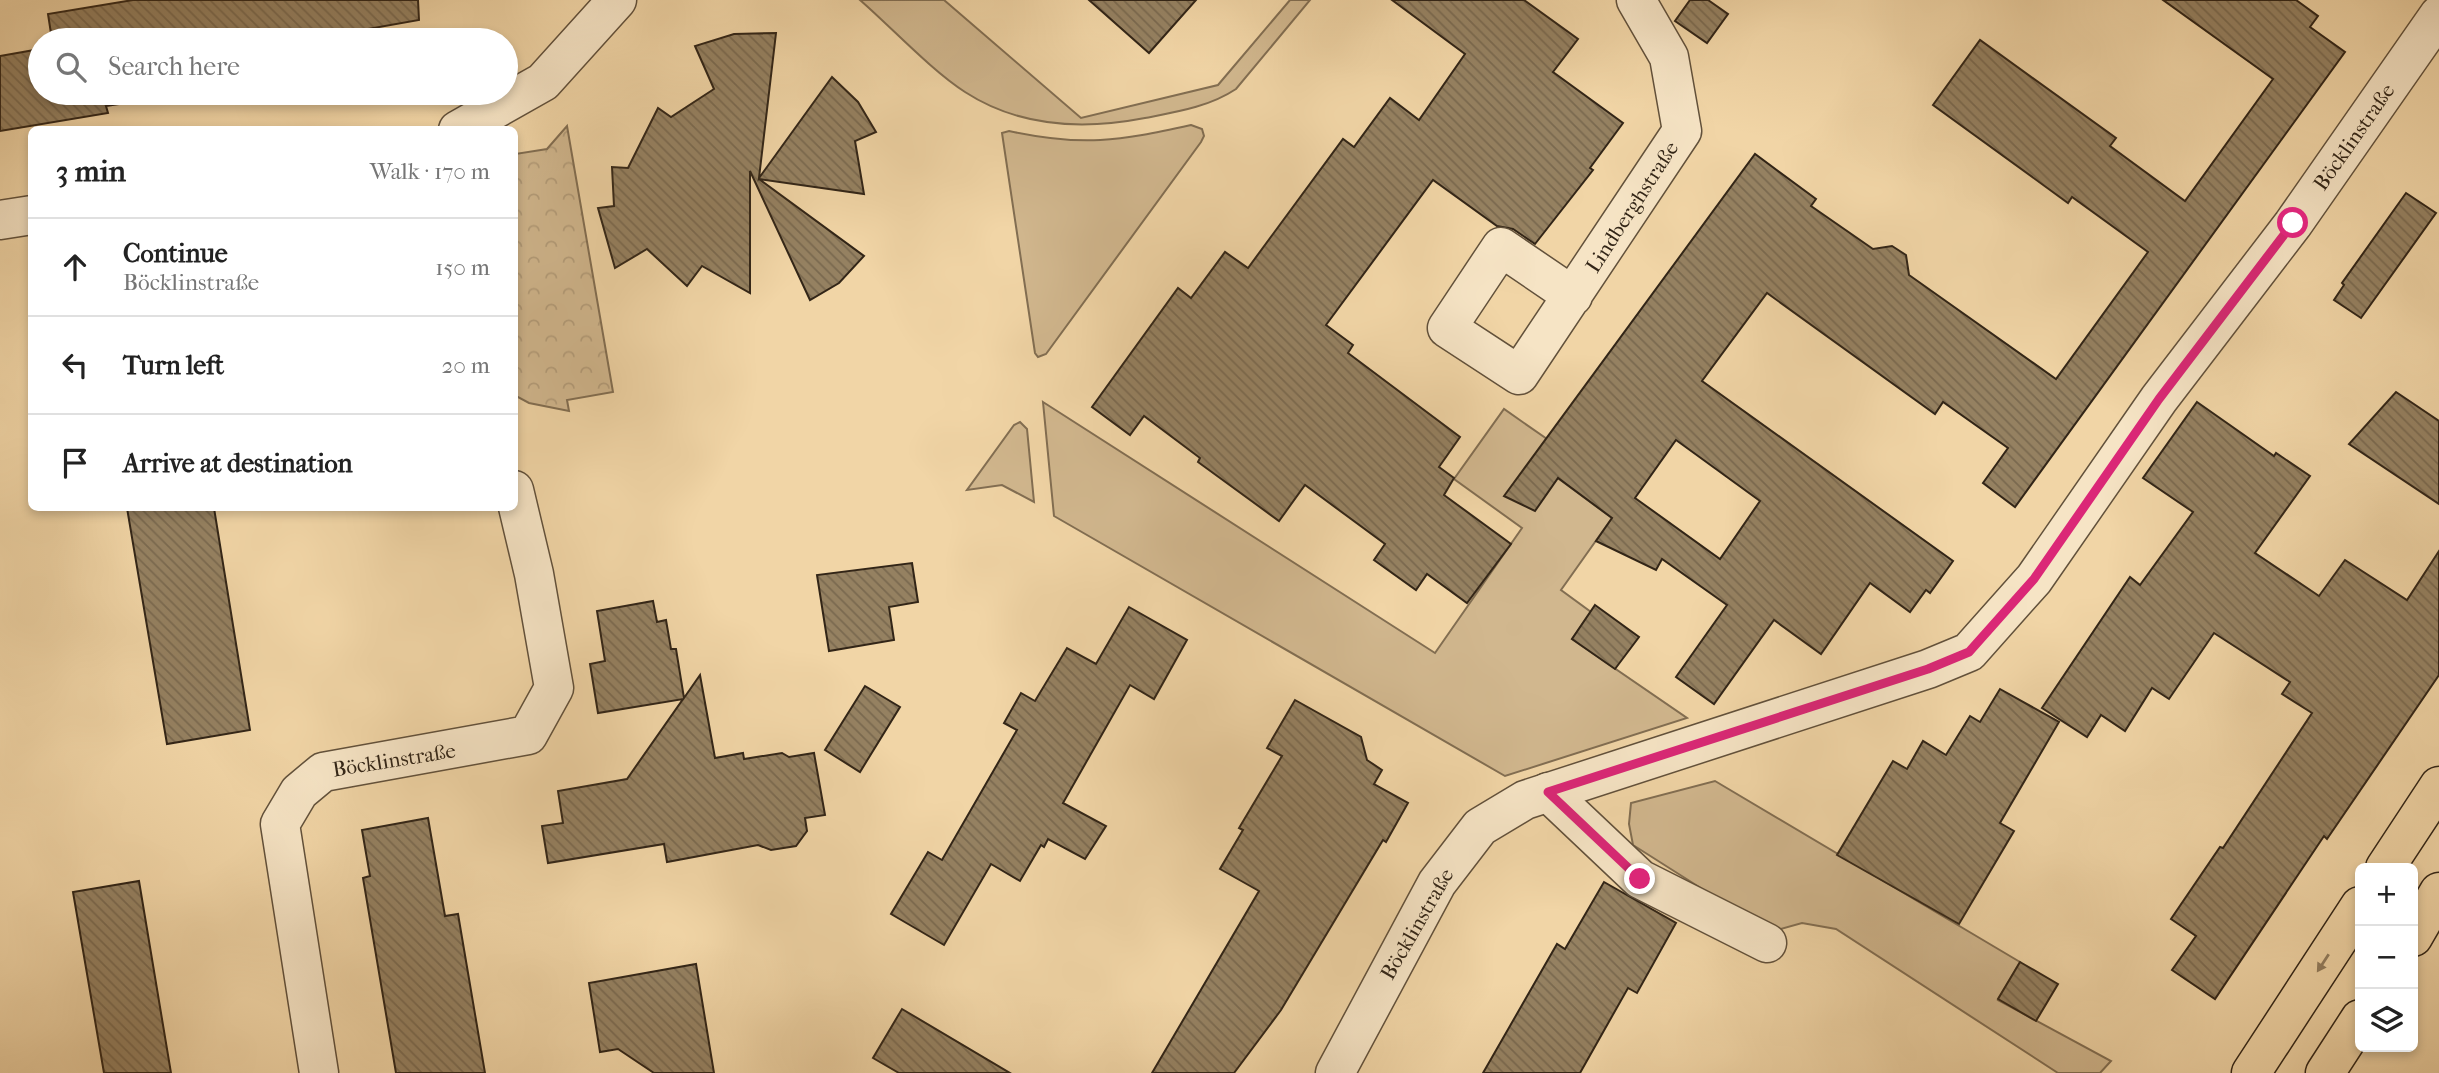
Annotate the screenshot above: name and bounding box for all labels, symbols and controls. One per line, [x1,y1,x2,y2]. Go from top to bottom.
search box [28,28,518,105]
icon: search [52,48,90,86]
text: Search here [108,51,240,82]
street label: Böcklinstraße [2309,79,2399,195]
street label: Lindberghstraße [1581,137,1683,277]
text: 3 min [56,154,126,189]
text: Walk · 170 m [370,158,490,185]
route start [2277,207,2308,238]
text: Continue [123,238,228,269]
icon: ahead [56,248,94,286]
text: 150 m [435,254,490,281]
text: Böcklinstraße [123,269,259,296]
icon: left [56,346,94,384]
text: Turn left [123,350,224,381]
text: 20 m [441,352,490,379]
icon: arrive [56,444,94,482]
text: Arrive at destination [123,448,353,479]
street label: Böcklinstraße [331,738,457,782]
route end [1624,863,1655,894]
map controls [2355,863,2418,1052]
button: + [2355,863,2418,926]
street label: Böcklinstraße [1376,864,1458,984]
button: − [2355,926,2418,989]
one-way arrow [2316,954,2330,972]
button: layers [2355,989,2418,1052]

